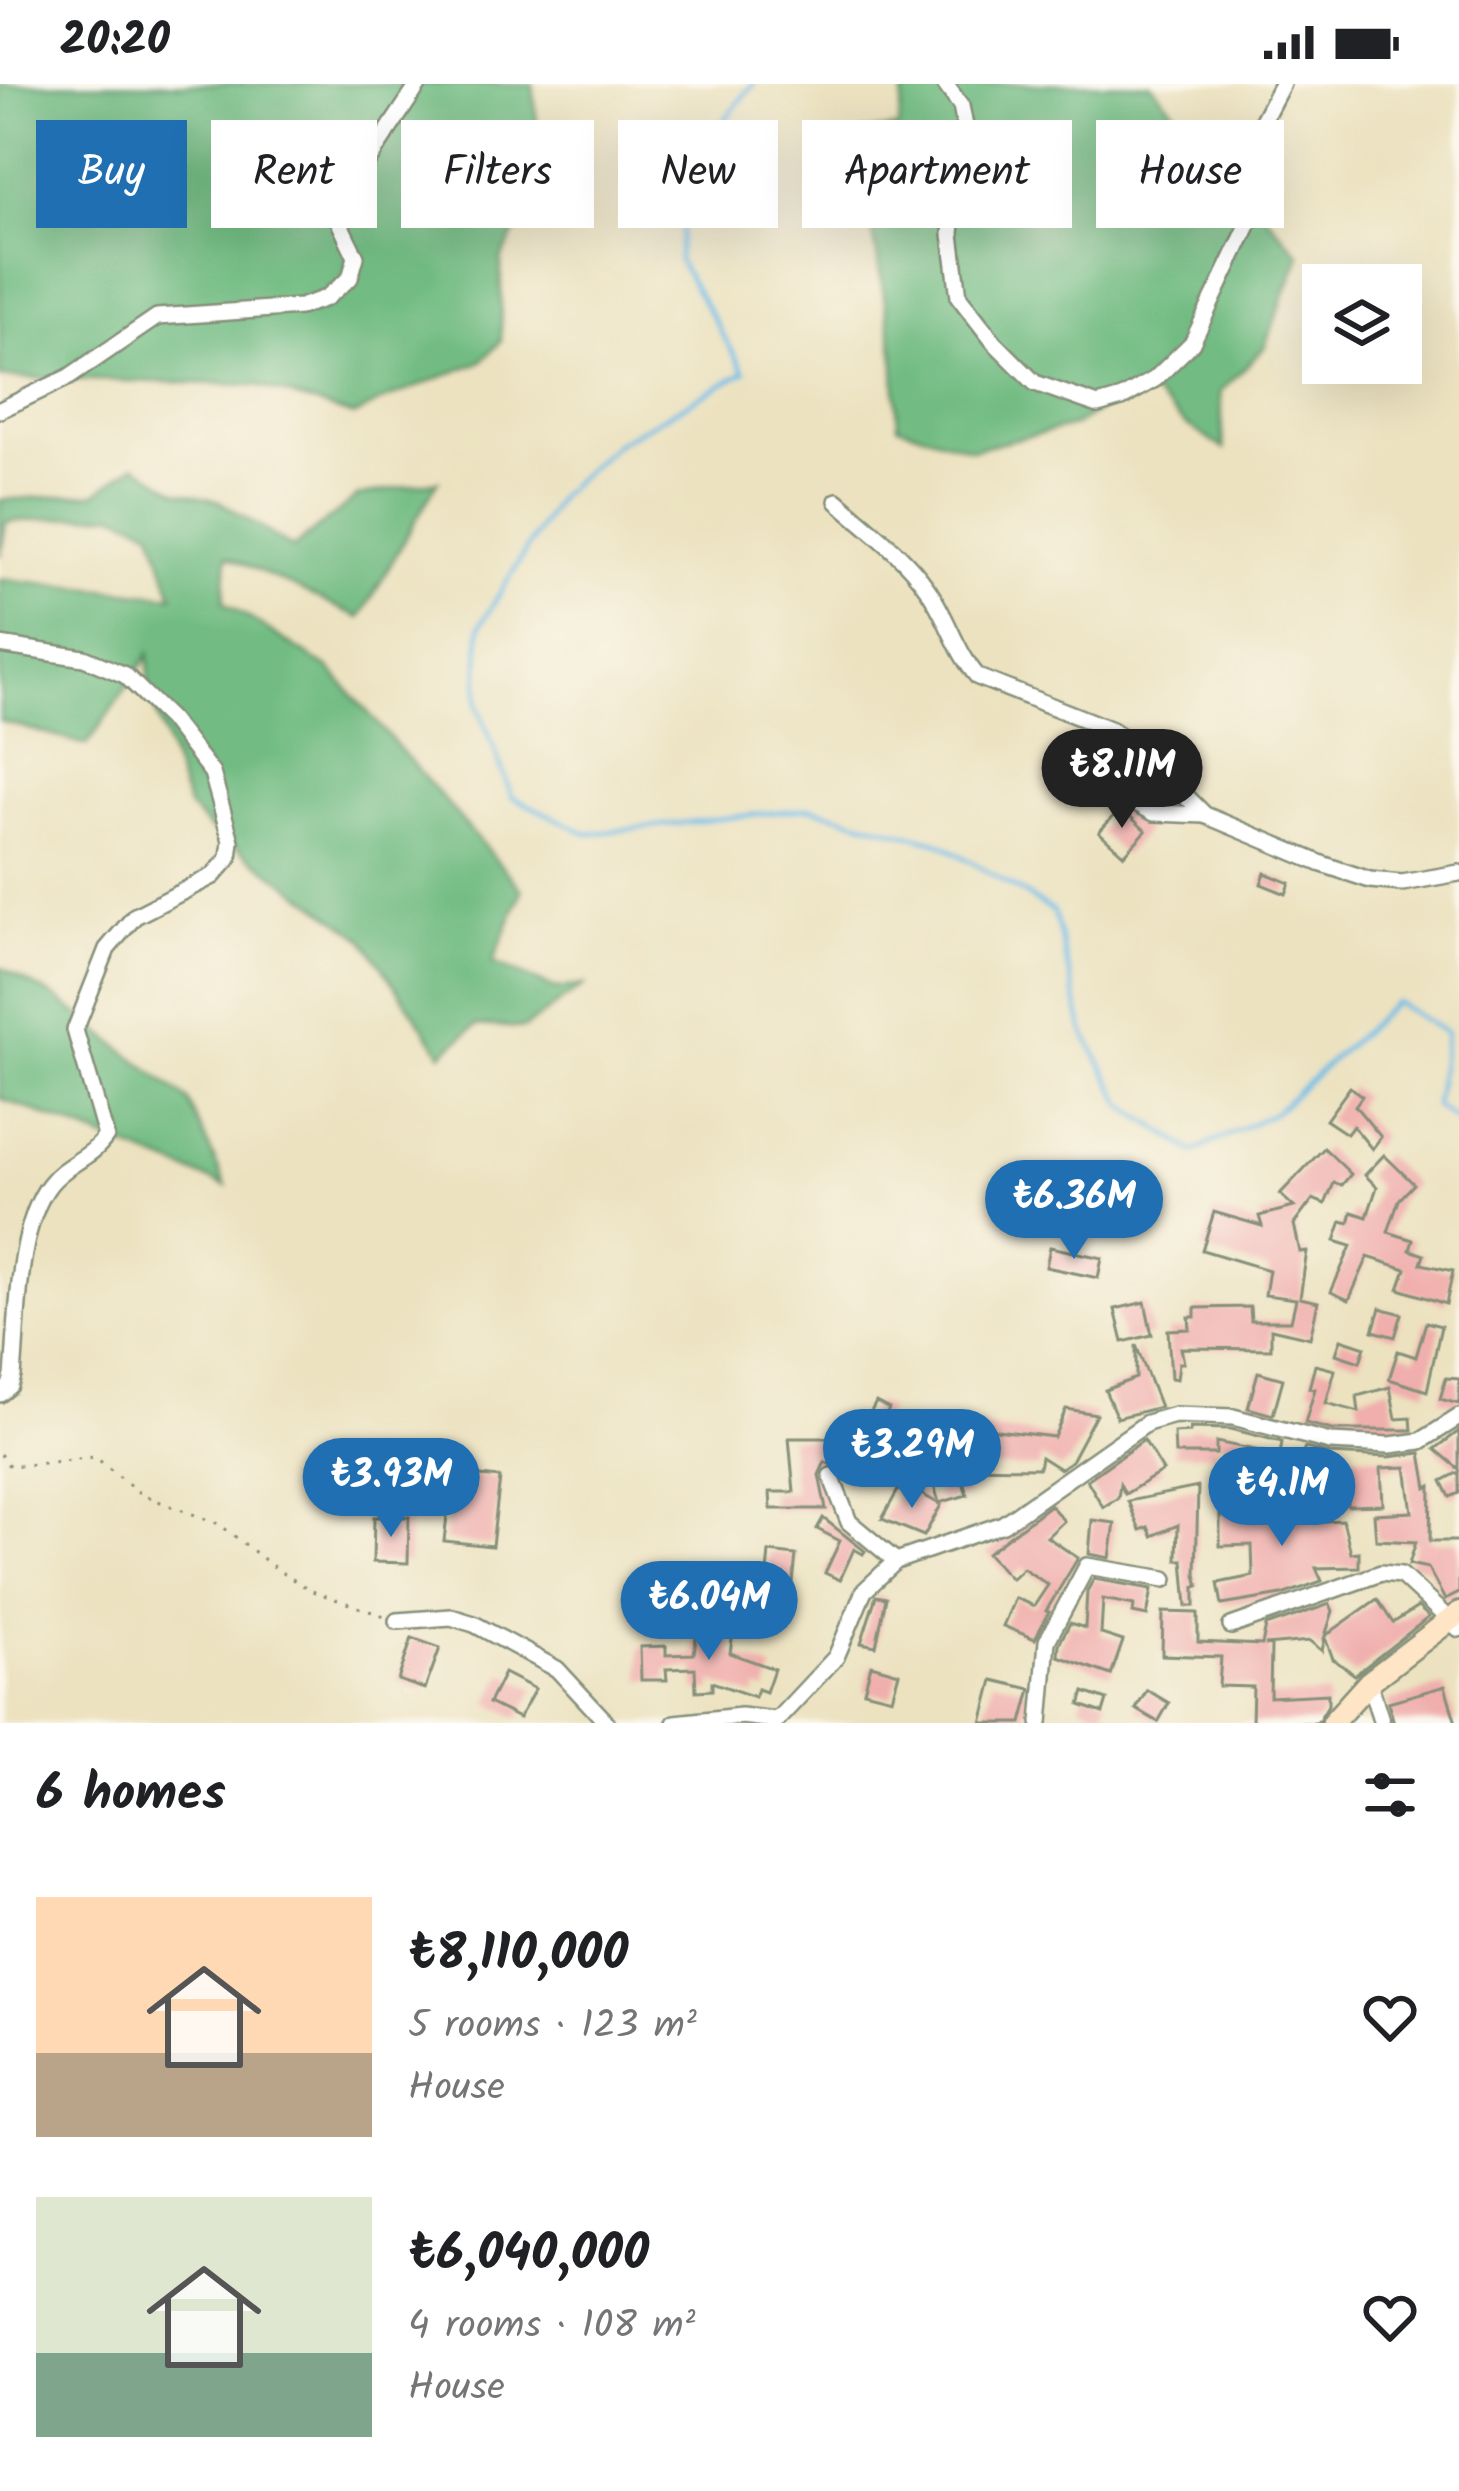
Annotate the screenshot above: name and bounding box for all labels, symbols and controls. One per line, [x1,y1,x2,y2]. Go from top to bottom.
text: 20:20 [60,6,170,78]
chip: Buy [36,120,187,228]
chip: Rent [211,120,377,228]
chip: Filters [401,120,594,228]
chip: New [618,120,778,228]
chip: Apartment [802,120,1072,228]
chip: House [1096,120,1284,228]
map controls [1302,264,1422,384]
button: layers [1302,264,1422,384]
pin: ₺8.11M [1024,729,1220,831]
text: ₺8.11M [1069,737,1175,799]
pin: ₺6.36M [976,1160,1172,1262]
text: ₺6.36M [1012,1168,1136,1230]
pin: ₺3.29M [814,1409,1010,1511]
text: ₺3.29M [850,1417,974,1479]
pin: ₺3.93M [293,1438,489,1540]
text: ₺3.93M [330,1446,452,1508]
pin: ₺4.1M [1198,1447,1366,1549]
text: ₺4.1M [1235,1455,1329,1517]
pin: ₺6.04M [611,1561,807,1663]
text: ₺6.04M [648,1569,770,1631]
text: 6 homes [36,1755,226,1836]
icon: filters [1357,1762,1423,1828]
text: ₺8,110,000 [408,1915,628,1996]
icon: home [132,1945,276,2089]
icon: heart [1357,1984,1423,2050]
text: 5 rooms · 123 m² [408,1996,697,2058]
text: House [408,2058,505,2120]
text: ₺6,040,000 [408,2215,649,2296]
icon: home [132,2245,276,2389]
icon: heart [1357,2284,1423,2350]
text: 4 rooms · 108 m² [408,2296,695,2358]
text: House [408,2358,505,2420]

